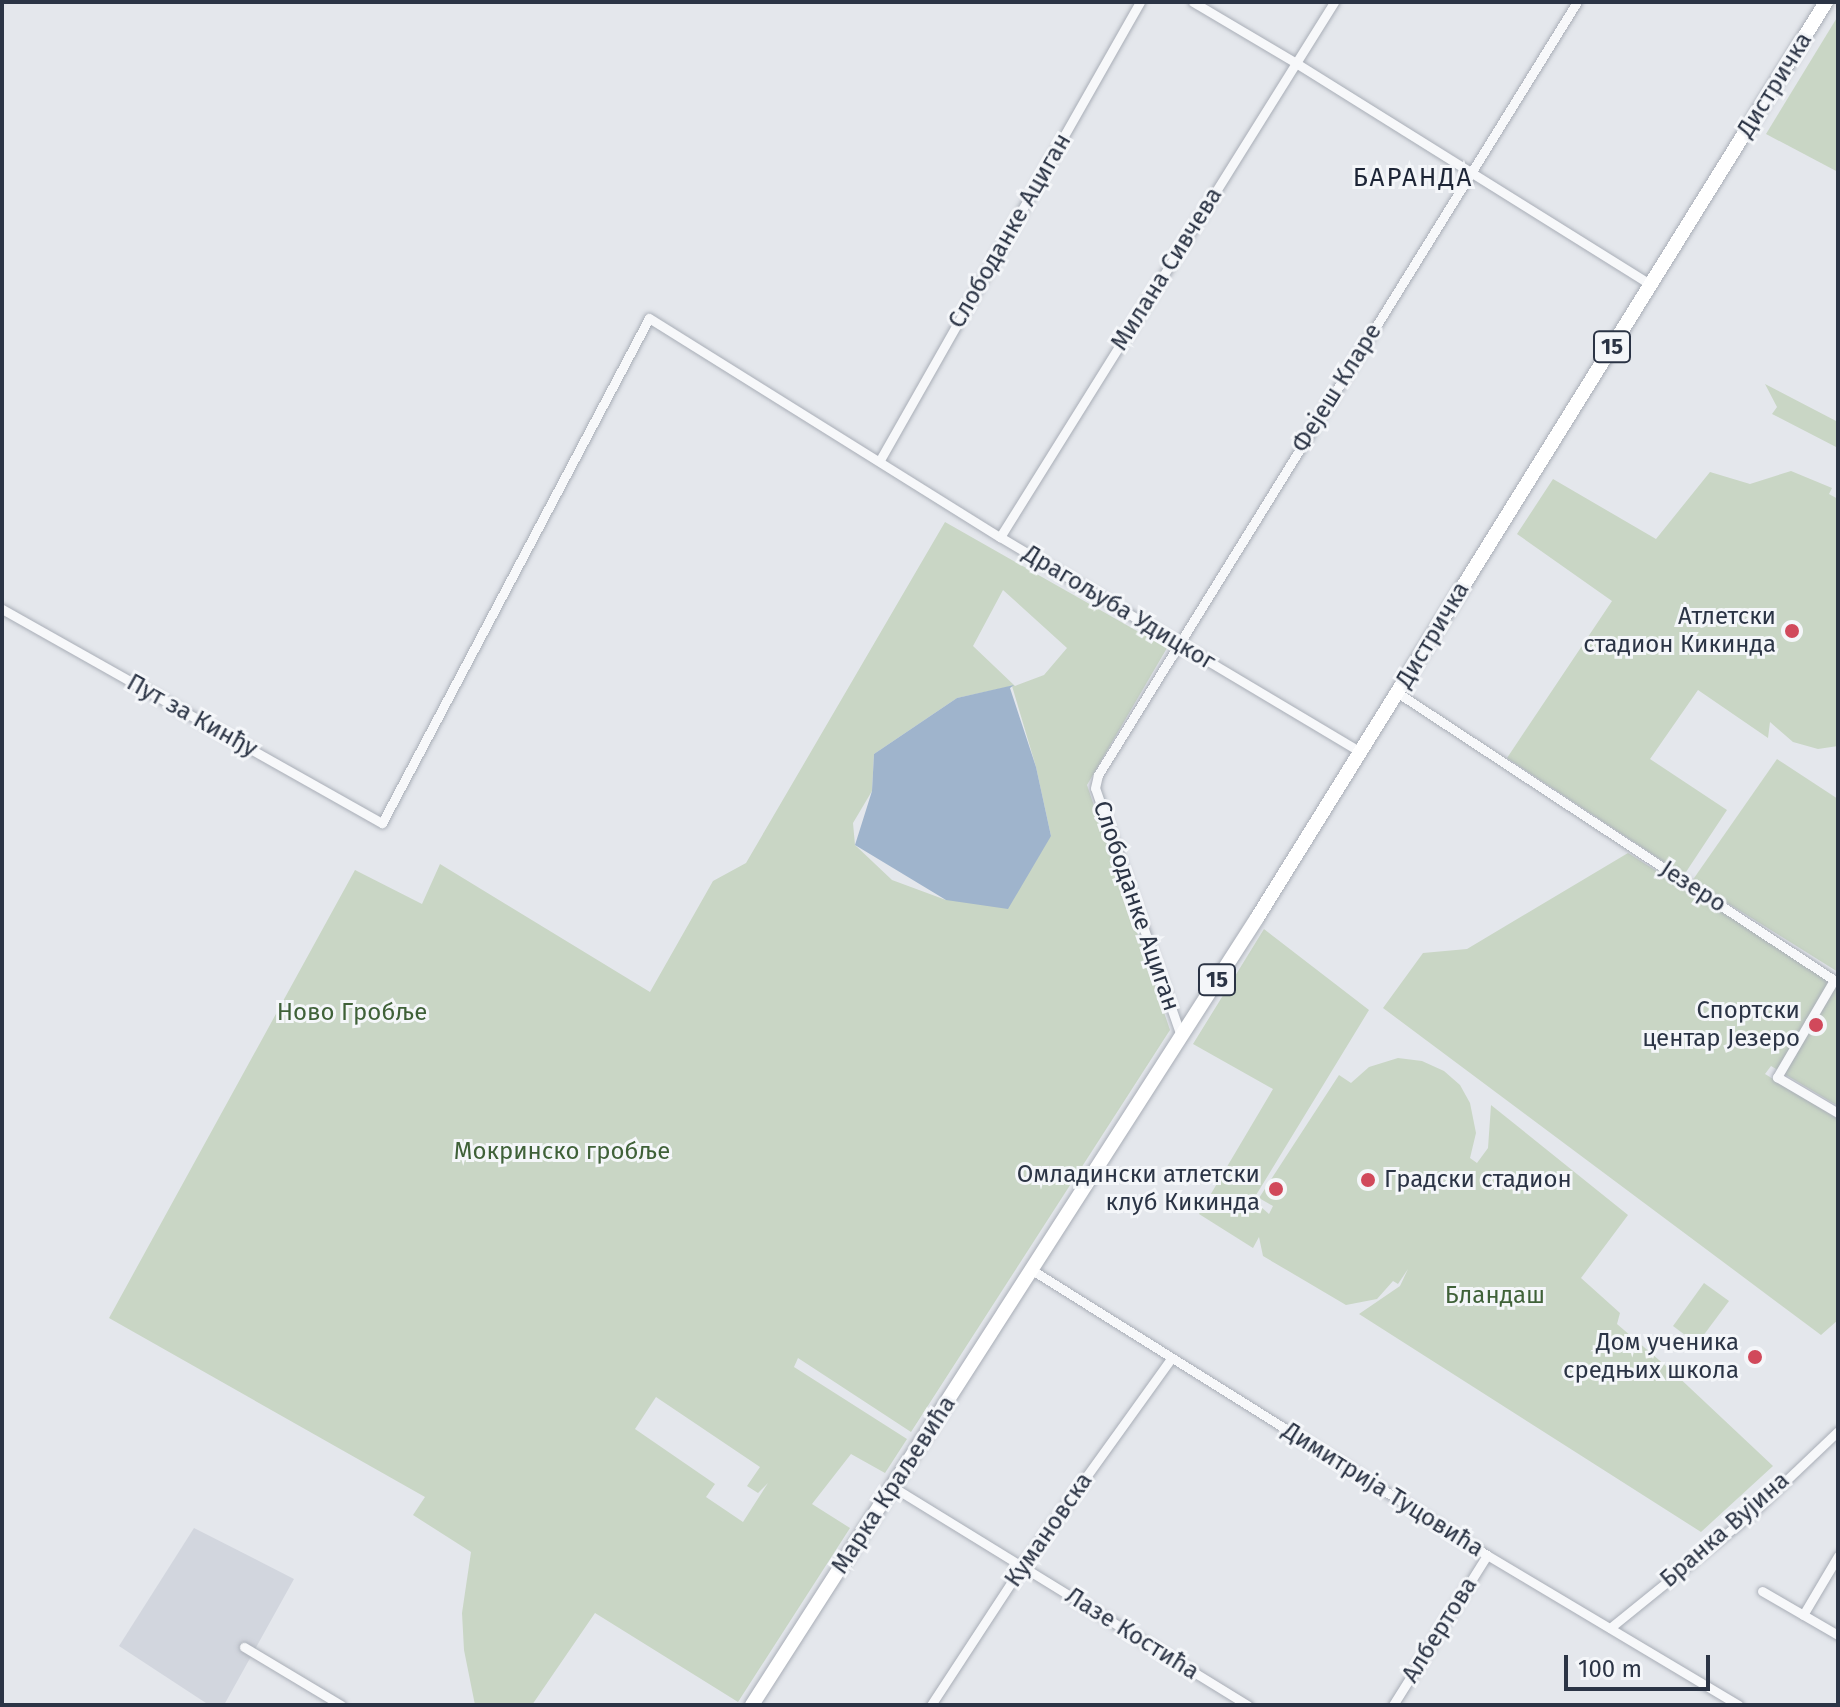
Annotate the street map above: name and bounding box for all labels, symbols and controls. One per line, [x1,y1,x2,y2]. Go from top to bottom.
street label: Дистричка [1731,27,1819,143]
street label: Слободанке Ациган [942,128,1078,334]
district label: БАРАНДА [1353,162,1473,194]
street label: Милана Сивчева [1105,182,1229,356]
street label: Фејеш Кларе [1286,318,1388,458]
road number: 15 [1592,329,1632,365]
street label: Драгољуба Удицког [1018,539,1220,677]
street label: Дистричка [1390,577,1476,693]
place label: Атлетски стадион Кикинда [1583,603,1776,659]
marker: Атлетски стадион Кикинда [1783,622,1801,640]
street label: Пут за Кинђу [122,668,262,764]
street label: Слободанке Ациган [1087,797,1185,1015]
street label: Језеро [1655,855,1731,919]
road number: 15 [1197,962,1237,998]
place label: Спортски центар Језеро [1642,997,1800,1053]
park label: Ново Гробље [277,999,427,1027]
marker: Спортски центар Језеро [1807,1016,1825,1034]
park label: Мокринско гробље [454,1138,670,1166]
place label: Омладински атлетски клуб Кикинда [1017,1161,1260,1217]
place label: Градски стадион [1384,1166,1572,1194]
marker: Градски стадион [1359,1171,1377,1189]
marker: Омладински атлетски клуб Кикинда [1267,1180,1285,1198]
park label: Бландаш [1445,1282,1545,1310]
place label: Дом ученика средњих школа [1563,1329,1739,1385]
marker: Дом ученика средњих школа [1746,1348,1764,1366]
street label: Марка Краљевића [826,1391,962,1579]
street label: Димитрија Туцовића [1277,1416,1489,1564]
street label: Бранка Вујина [1655,1466,1795,1594]
street label: Кумановска [999,1467,1099,1593]
street label: Албертова [1396,1572,1484,1688]
street label: Лазе Костића [1060,1582,1204,1686]
scale bar [1568,1639,1714,1689]
text: 100 m [1578,1655,1642,1683]

